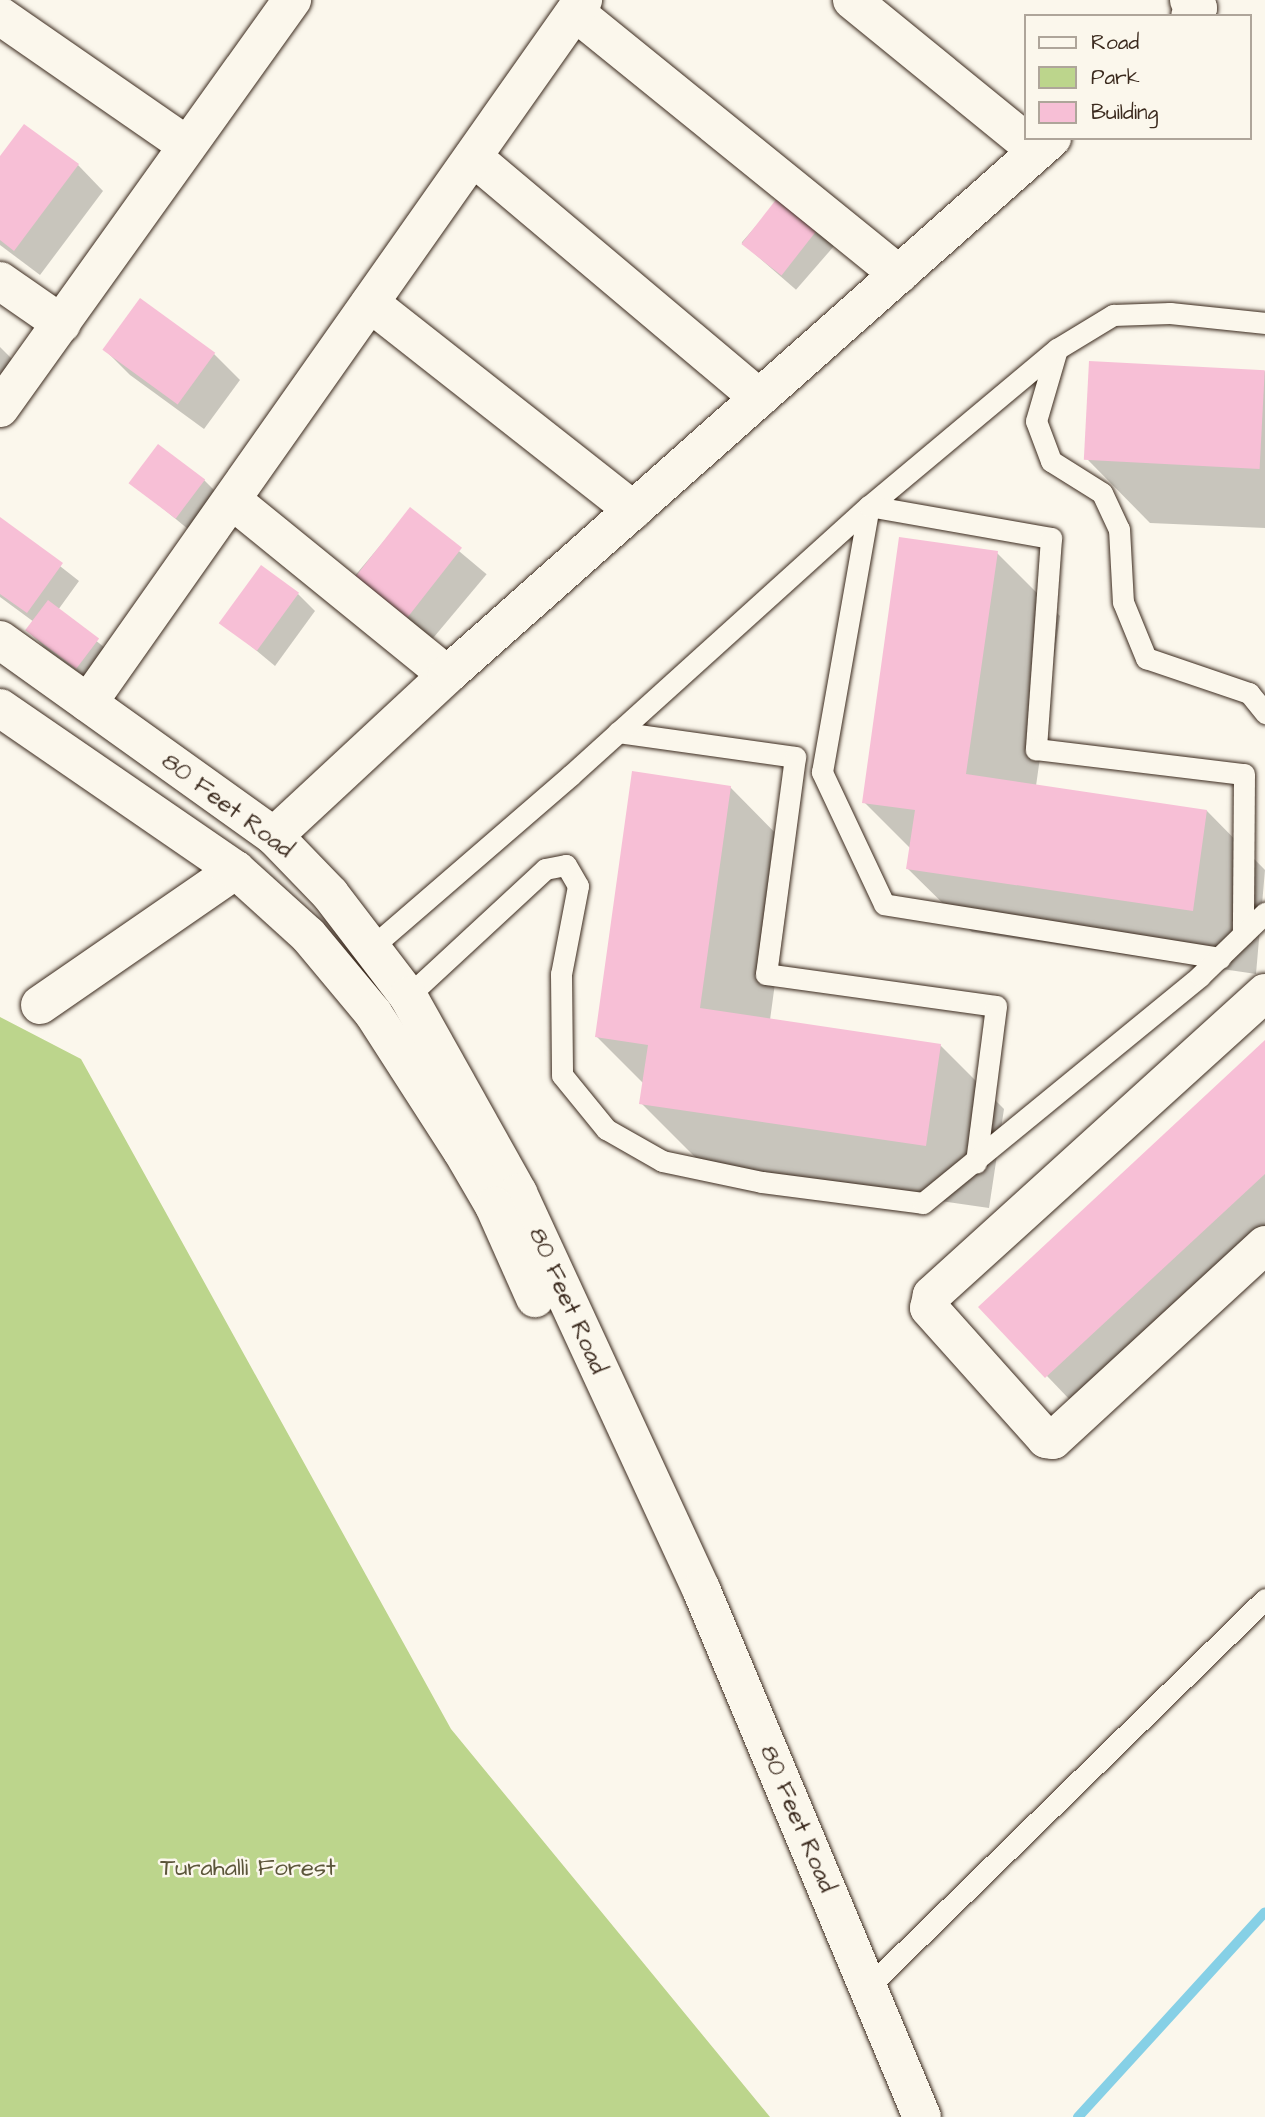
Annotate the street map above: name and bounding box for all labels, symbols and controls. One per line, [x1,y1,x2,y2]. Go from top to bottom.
legend [1024,14,1251,140]
text: Road [1091,28,1139,57]
text: Park [1091,63,1140,92]
text: Building [1091,98,1158,127]
street label: 80 Feet Road [156,747,298,865]
street label: 80 Feet Road [522,1223,612,1379]
street label: 80 Feet Road [753,1741,841,1897]
park label: Turahalli Forest [160,1855,336,1883]

